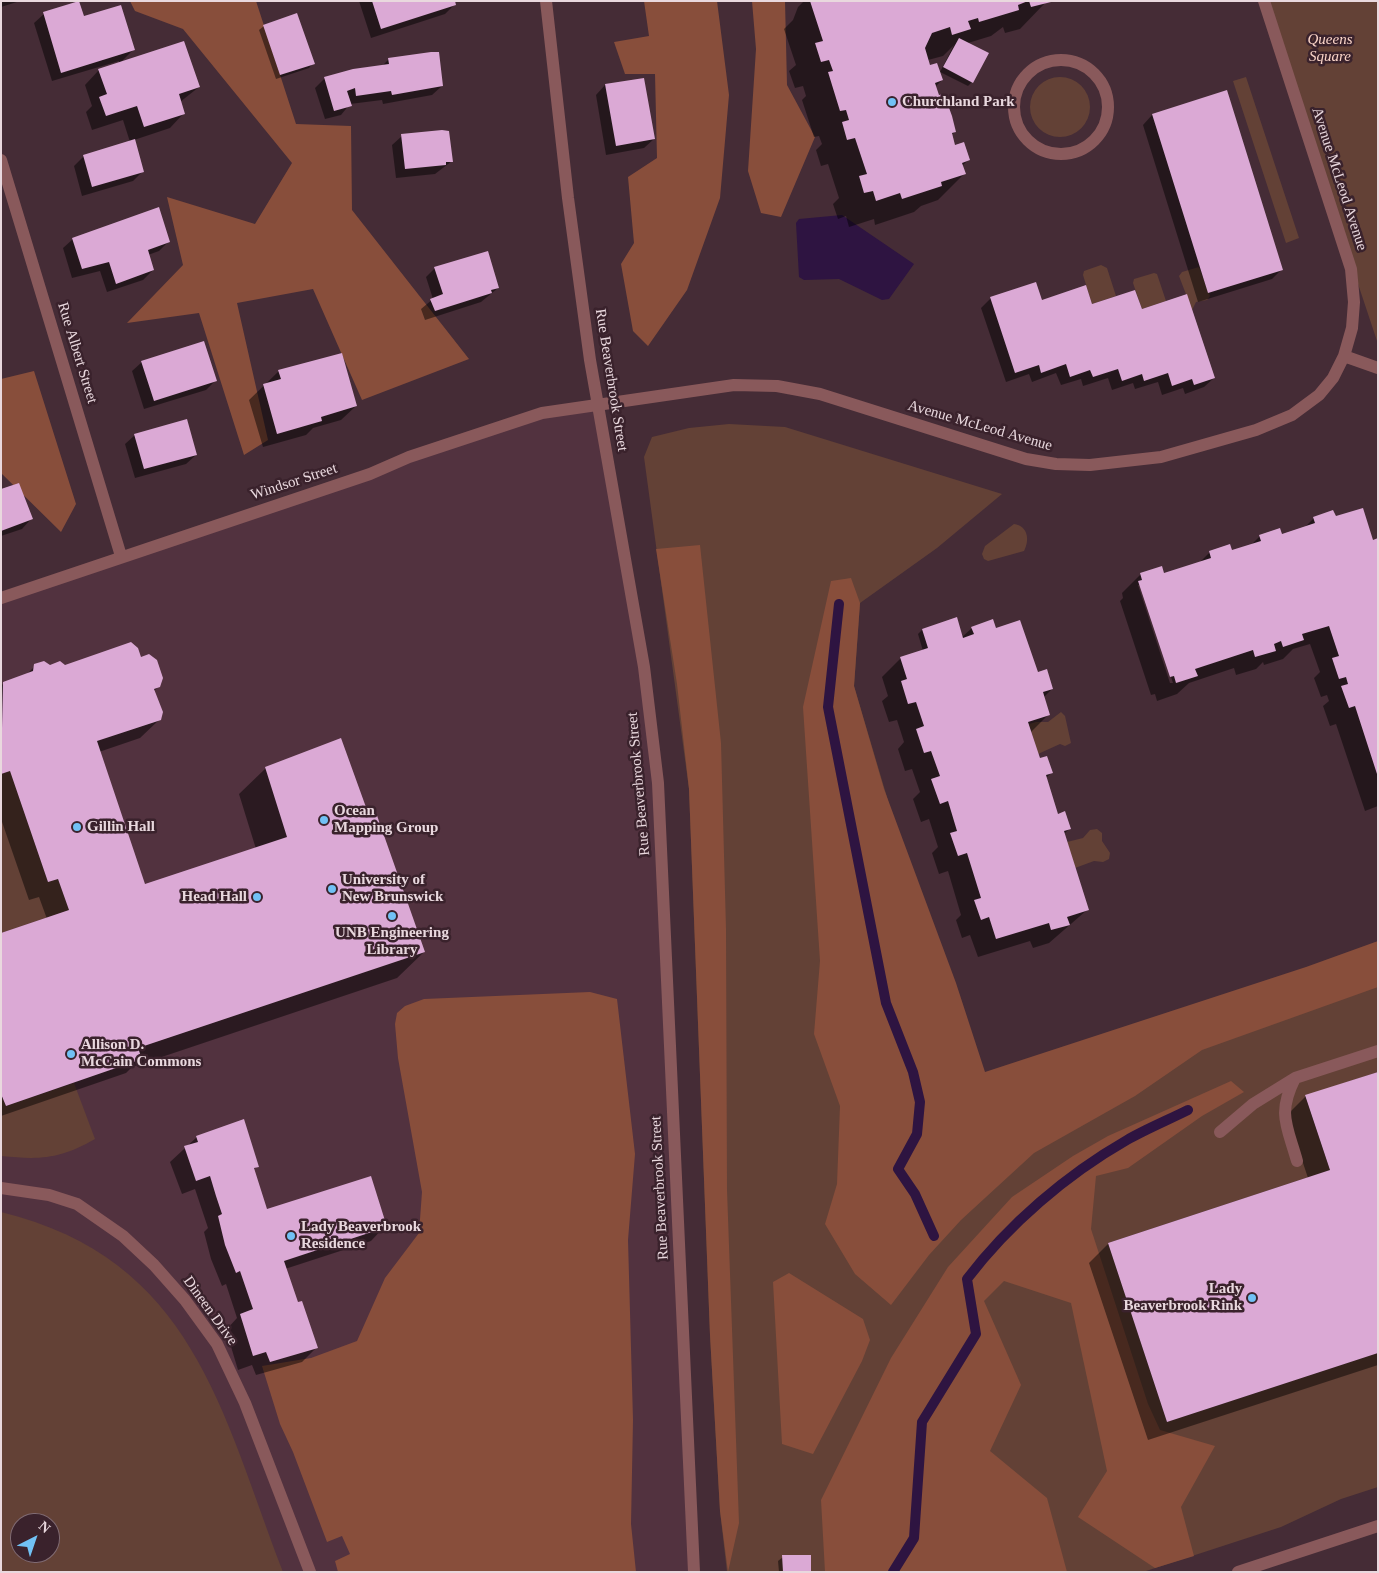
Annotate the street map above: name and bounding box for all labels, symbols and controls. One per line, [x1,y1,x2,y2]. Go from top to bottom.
park label: Queens Square [1308,31,1352,66]
place label: Churchland Park [902,93,1015,111]
marker: Churchland Park [886,96,898,108]
street label: Avenue McLeod Avenue [1307,105,1371,253]
street label: Rue Albert Street [53,300,101,406]
street label: Rue Beaverbrook Street [591,307,631,453]
street label: Avenue McLeod Avenue [906,397,1054,455]
street label: Windsor Street [249,460,339,504]
street label: Rue Beaverbrook Street [624,711,654,857]
place label: Ocean Mapping Group [334,802,438,837]
marker: Ocean Mapping Group [318,814,330,826]
place label: Gillin Hall [87,818,155,836]
marker: Gillin Hall [71,821,83,833]
place label: University of New Brunswick [342,871,443,906]
marker: University of New Brunswick [326,883,338,895]
place label: Head Hall [182,888,247,906]
marker: Head Hall [251,891,263,903]
marker: UNB Engineering Library [386,910,398,922]
place label: UNB Engineering Library [335,924,449,959]
place label: Allison D. McCain Commons [81,1036,201,1071]
marker: Allison D. McCain Commons [65,1048,77,1060]
street label: Rue Beaverbrook Street [647,1116,673,1260]
place label: Lady Beaverbrook Residence [301,1218,421,1253]
marker: Lady Beaverbrook Residence [285,1230,297,1242]
street label: Dineen Drive [179,1273,241,1349]
place label: Lady Beaverbrook Rink [1124,1280,1242,1315]
marker: Lady Beaverbrook Rink [1246,1292,1258,1304]
north arrow [10,1513,60,1563]
text: N [36,1518,53,1536]

